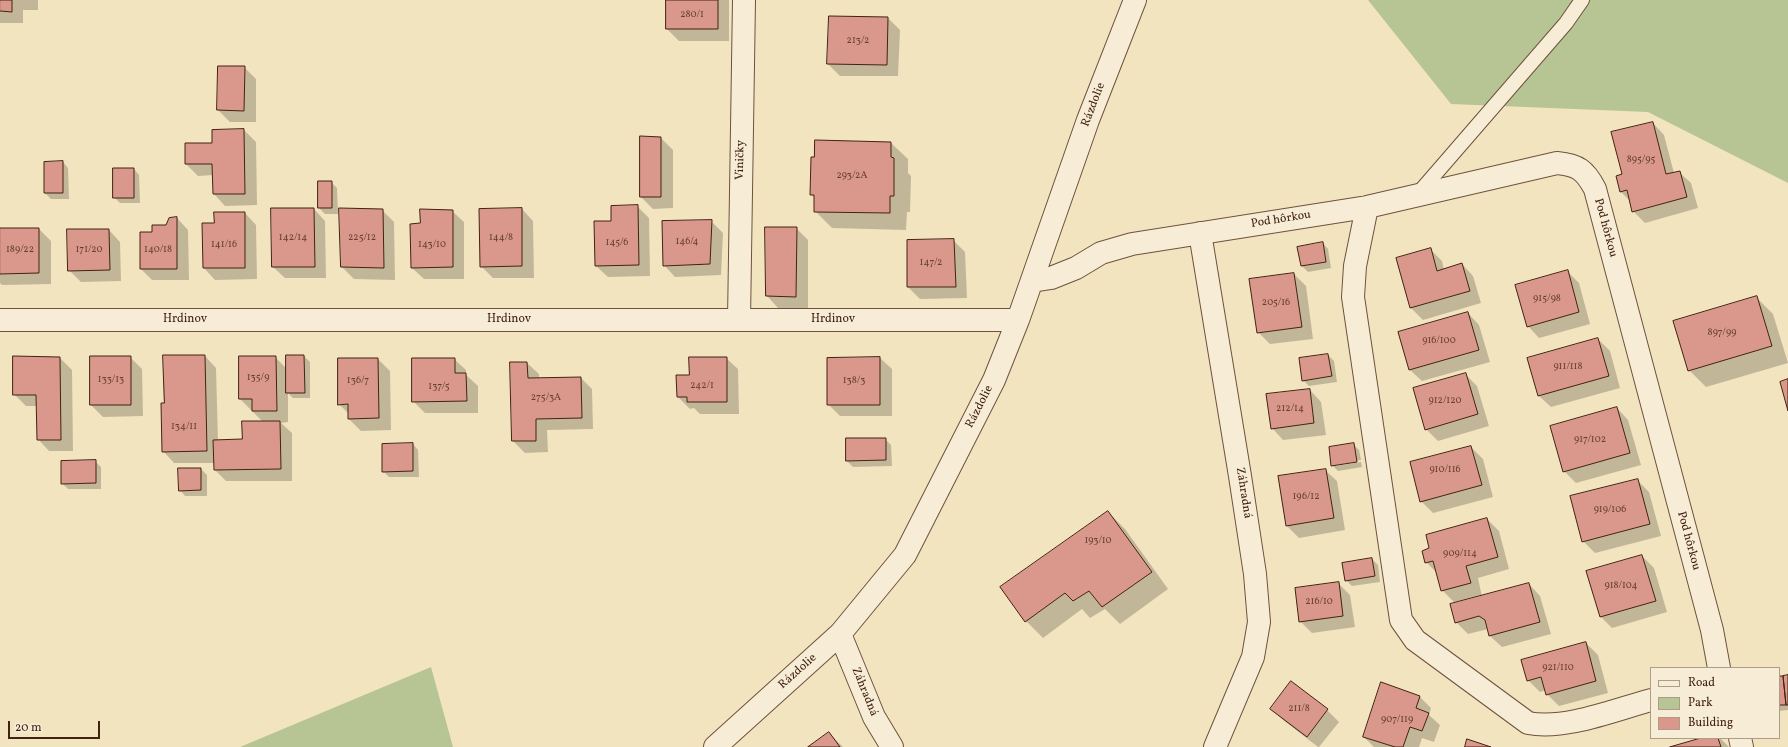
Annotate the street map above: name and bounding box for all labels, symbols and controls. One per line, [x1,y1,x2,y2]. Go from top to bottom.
house number: 280/1 [680,9,704,21]
house number: 213/2 [847,35,869,47]
street label: Rázdolie [1079,81,1109,129]
street label: Viničky [733,140,749,180]
house number: 895/95 [1627,154,1655,166]
house number: 293/2A [837,170,867,182]
street label: Pod hôrkou [1590,197,1620,259]
street label: Pod hôrkou [1250,208,1312,232]
house number: 142/14 [279,232,307,244]
house number: 225/12 [348,232,376,244]
house number: 144/8 [489,232,513,244]
house number: 146/4 [675,236,699,248]
house number: 145/6 [606,237,628,249]
house number: 141/16 [211,239,237,251]
house number: 143/10 [418,239,446,251]
house number: 189/22 [6,244,34,256]
house number: 171/20 [75,244,103,256]
house number: 140/18 [144,244,172,256]
house number: 147/2 [920,257,942,269]
house number: 915/98 [1533,293,1561,305]
house number: 205/16 [1262,297,1290,309]
street label: Hrdinov [163,313,207,327]
street label: Hrdinov [487,313,531,327]
street label: Hrdinov [811,313,855,327]
house number: 897/99 [1708,327,1736,339]
house number: 916/100 [1422,335,1456,347]
house number: 911/118 [1553,361,1583,373]
house number: 135/9 [247,372,269,384]
house number: 133/13 [98,374,124,386]
house number: 136/7 [347,375,369,387]
house number: 138/3 [843,375,865,387]
house number: 242/1 [690,380,714,392]
house number: 137/5 [428,381,450,393]
street label: Rázdolie [963,383,997,431]
house number: 275/3A [531,392,561,404]
house number: 912/120 [1429,395,1461,407]
house number: 212/14 [1276,403,1304,415]
house number: 134/11 [171,421,197,433]
house number: 917/102 [1574,434,1606,446]
house number: 910/116 [1429,464,1461,476]
street label: Záhradná [1232,466,1254,520]
house number: 196/12 [1292,491,1320,503]
house number: 919/106 [1594,504,1626,516]
street label: Pod hôrkou [1673,510,1703,572]
house number: 193/10 [1084,535,1112,547]
house number: 909/114 [1443,548,1477,560]
house number: 918/104 [1604,580,1638,592]
house number: 216/10 [1305,596,1333,608]
street label: Rázdolie [776,651,820,693]
house number: 921/110 [1542,662,1574,674]
street label: Záhradná [848,665,880,719]
legend [1650,667,1780,739]
text: Road [1688,675,1715,691]
text: Park [1688,695,1713,711]
house number: 211/8 [1288,703,1310,715]
scale bar [10,713,102,739]
house number: 907/119 [1381,714,1413,726]
text: Building [1688,715,1733,731]
text: 20 m [15,720,42,736]

